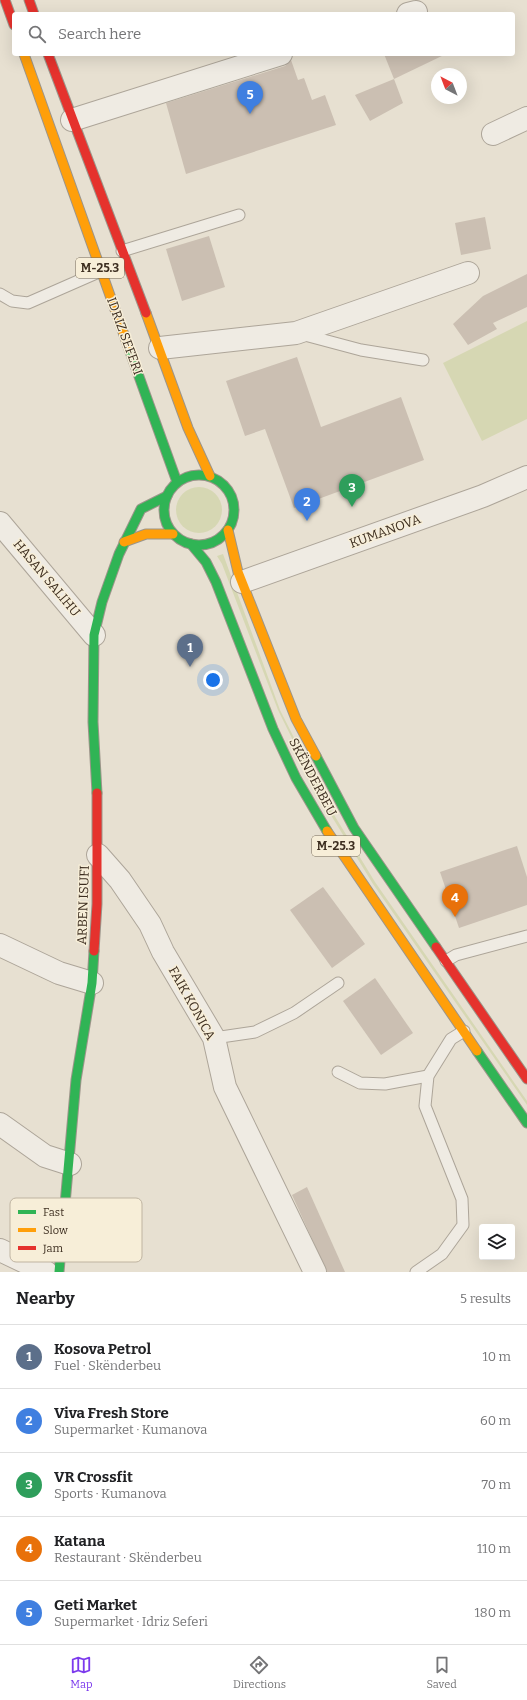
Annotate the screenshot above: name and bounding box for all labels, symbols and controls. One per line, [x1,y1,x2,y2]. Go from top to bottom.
search box [12,12,515,56]
icon: search [26,23,48,45]
text: Search here [58,25,141,43]
north arrow [431,68,467,104]
pin: 5 [237,81,263,114]
road number: M-25.3 [76,258,124,278]
street label: IDRIZ SEFERI [104,295,146,377]
pin: 3 [339,474,365,507]
pin: 2 [294,488,320,521]
street label: KUMANOVA [347,511,423,551]
street label: HASAN SALIHU [10,537,84,620]
pin: 1 [177,634,203,667]
your location [203,670,223,690]
street label: SKËNDERBEU [286,735,340,819]
road number: M-25.3 [312,836,360,856]
street label: ARBEN ISUFI [74,865,92,945]
pin: 4 [442,884,468,917]
street label: FAIK KONICA [166,964,219,1043]
legend [10,1198,142,1262]
text: Fast [43,1206,64,1219]
text: Slow [43,1224,68,1237]
map controls [479,1224,515,1260]
button: layers [479,1224,515,1260]
text: Jam [42,1242,63,1255]
text: Nearby [16,1288,75,1309]
text: 5 results [460,1291,511,1306]
text: Kosova Petrol [54,1340,151,1358]
text: 1 [26,1349,32,1364]
text: 10 m [482,1349,511,1364]
text: Fuel · Skënderbeu [54,1358,161,1373]
text: Viva Fresh Store [54,1404,169,1422]
text: 2 [25,1413,33,1428]
text: 60 m [480,1413,511,1428]
text: Supermarket · Kumanova [54,1422,207,1437]
text: VR Crossfit [54,1468,133,1486]
text: 3 [25,1477,33,1492]
text: 70 m [481,1477,511,1492]
text: Sports · Kumanova [54,1486,167,1501]
text: Katana [54,1532,105,1550]
text: 4 [25,1541,33,1556]
text: 110 m [477,1541,511,1556]
text: Restaurant · Skënderbeu [54,1550,202,1565]
text: Geti Market [54,1596,137,1614]
text: 5 [25,1605,33,1620]
text: 180 m [475,1605,511,1620]
text: Supermarket · Idriz Seferi [54,1614,208,1629]
tab: Map [70,1654,92,1691]
tab: Directions [233,1654,286,1691]
tab: Saved [426,1654,457,1691]

